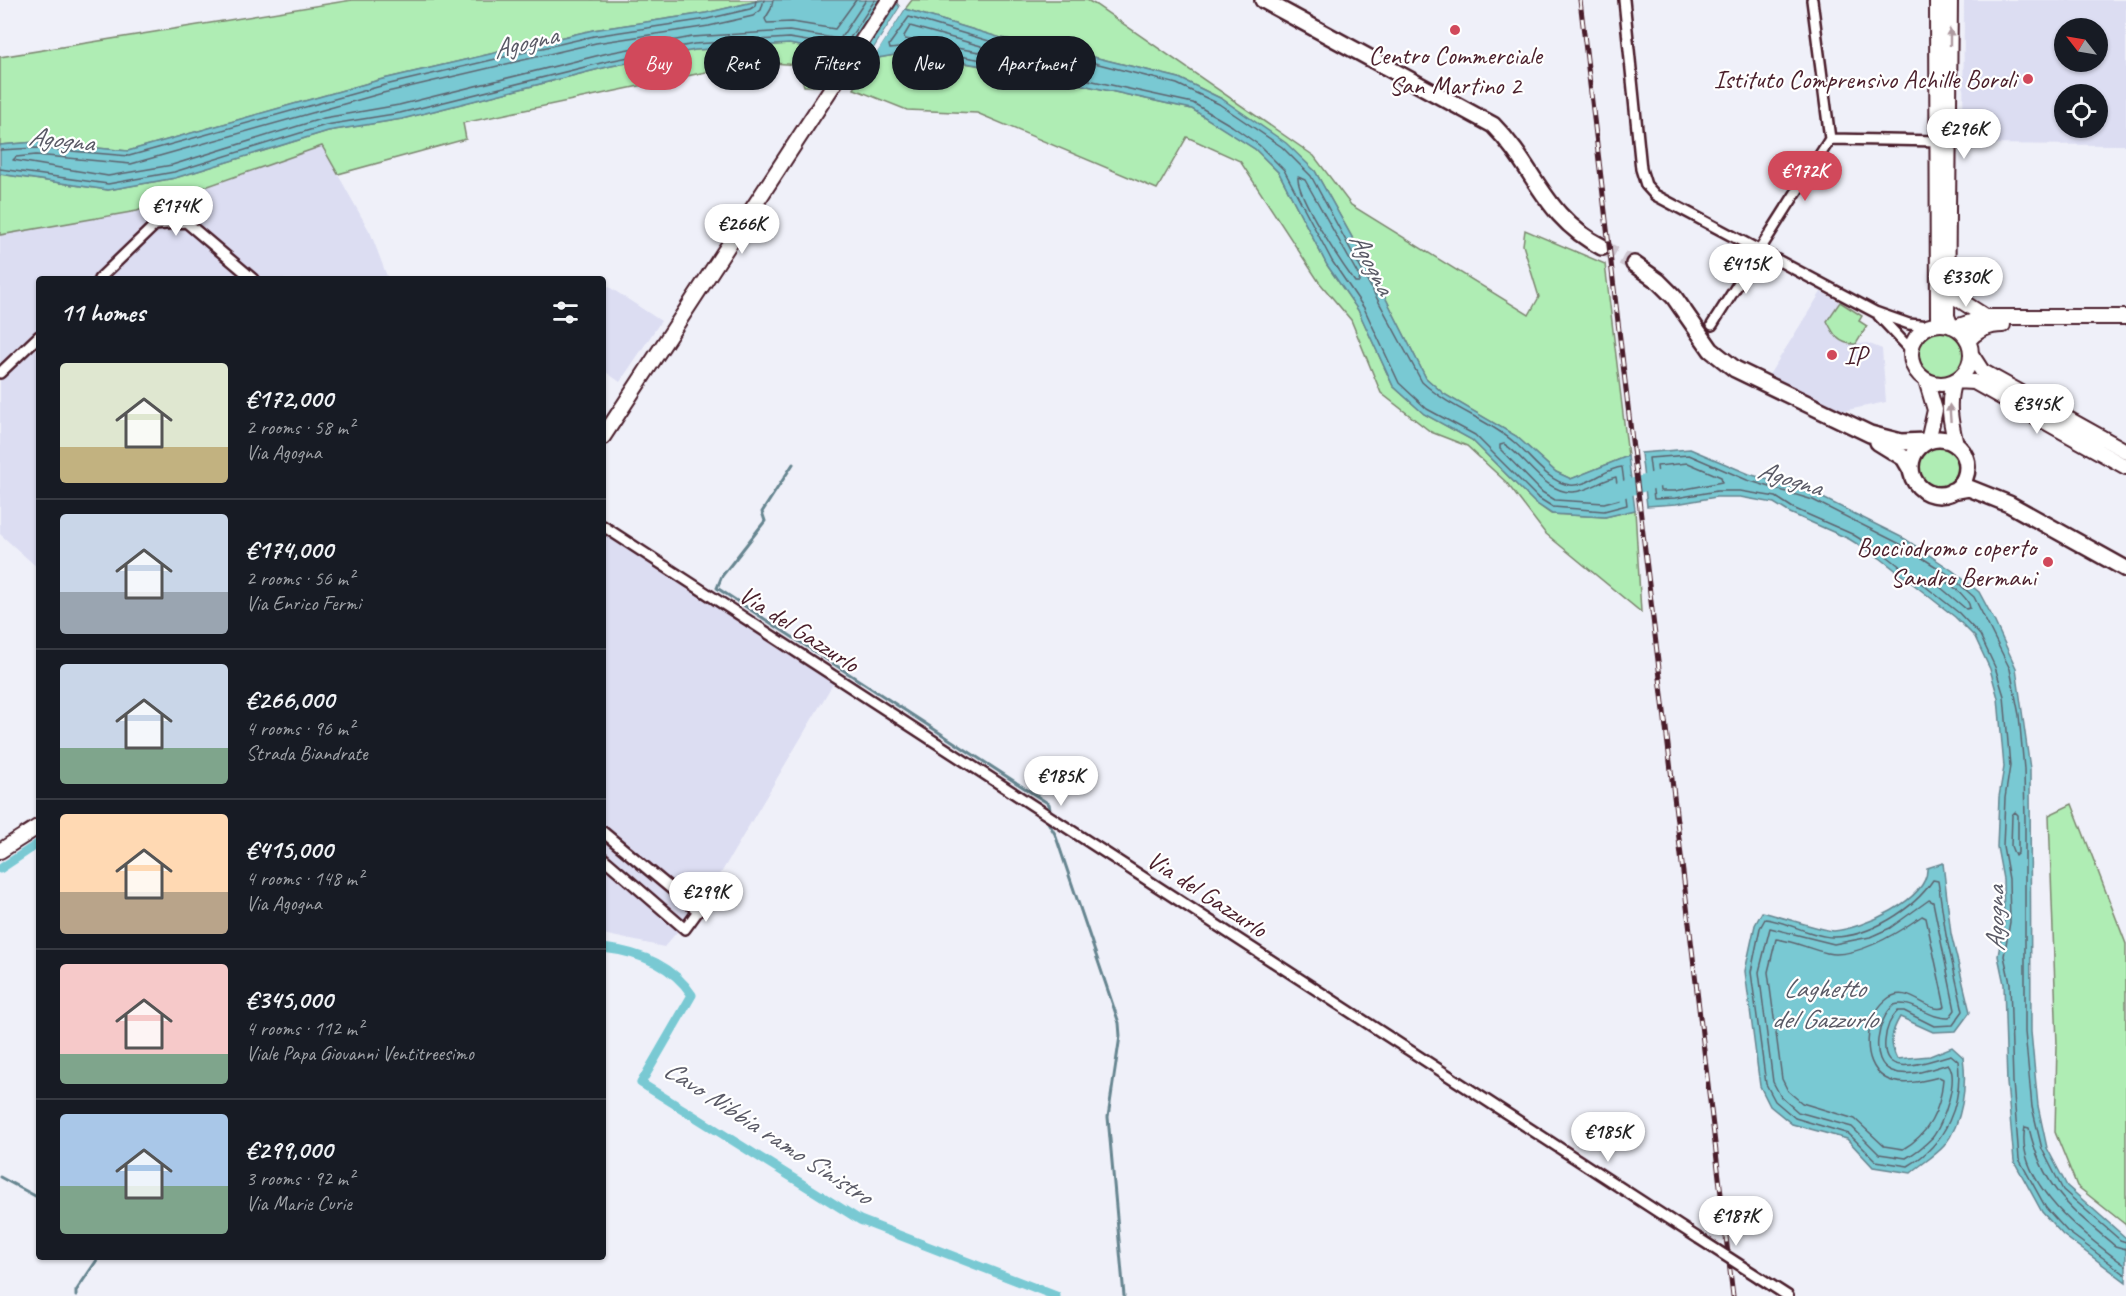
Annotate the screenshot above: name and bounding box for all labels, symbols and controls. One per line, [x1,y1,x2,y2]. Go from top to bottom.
water label: Agogna [489,17,563,66]
north arrow [2054,18,2108,72]
map controls [2054,18,2108,138]
marker: Centro Commerciale San Martino 2 [1448,23,1462,37]
one-way arrow [1945,28,1954,47]
chip: Buy [624,36,692,90]
chip: Rent [704,36,780,90]
chip: Filters [792,36,880,90]
chip: New [892,36,964,90]
chip: Apartment [976,36,1096,90]
place label: Centro Commerciale San Martino 2 [1368,39,1544,102]
place label: Istituto Comprensivo Achille Boroli [1714,63,2019,96]
marker: Istituto Comprensivo Achille Boroli [2021,72,2035,86]
button: locate [2054,84,2108,138]
pin: €296K [1922,109,2006,160]
text: €296K [1941,116,1987,141]
water label: Agogna [27,119,97,160]
pin: €172K [1763,151,1847,202]
text: €172K [1782,158,1828,183]
pin: €174K [134,186,218,237]
text: €174K [153,193,199,218]
pin: €266K [700,204,784,255]
text: €266K [719,211,766,236]
water label: Agogna [1342,226,1403,302]
pin: €415K [1704,244,1788,295]
text: €415K [1723,251,1769,276]
pin: €330K [1924,257,2008,308]
text: €330K [1943,264,1989,289]
text: 11 homes [60,296,145,329]
icon: filters [549,296,582,329]
place label: IP [1844,339,1870,372]
marker: IP [1825,348,1839,362]
text: €172,000 [246,382,333,415]
pin: €345K [1995,384,2079,435]
icon: home [108,387,180,459]
text: €345K [2014,391,2060,416]
one-way arrow [1946,404,1955,423]
text: 2 rooms · 58 m² [246,415,354,440]
text: Via Agogna [246,440,321,465]
water label: Agogna [1754,452,1828,504]
place label: Bocciodromo coperto Sandro Bermani [1856,531,2039,594]
text: €174,000 [246,533,333,566]
icon: home [108,538,180,610]
marker: Bocciodromo coperto Sandro Bermani [2041,555,2055,569]
text: 2 rooms · 56 m² [246,566,354,591]
street label: Via del Gazzurlo [733,578,867,681]
text: Via Enrico Fermi [246,591,361,616]
text: €266,000 [246,683,334,716]
icon: home [108,688,180,760]
text: 4 rooms · 96 m² [246,716,354,741]
text: Strada Biandrate [246,741,367,766]
pin: €185K [1019,756,1103,807]
text: €185K [1038,763,1084,788]
text: €415,000 [246,833,333,866]
icon: home [108,838,180,910]
street label: Via del Gazzurlo [1141,843,1275,946]
text: 4 rooms · 148 m² [246,866,363,891]
pin: €299K [664,872,748,923]
text: €299K [683,879,729,904]
water label: Agogna [1978,884,2012,952]
text: Via Agogna [246,891,321,916]
water label: Laghetto del Gazzurlo [1771,971,1880,1036]
text: €345,000 [246,983,333,1016]
icon: home [108,988,180,1060]
text: 4 rooms · 112 m² [246,1016,363,1041]
text: Viale Papa Giovanni Ventitreesimo [246,1041,474,1066]
water label: Cavo Nibbia ramo Sinistro [658,1052,881,1214]
pin: €185K [1566,1112,1650,1163]
text: €185K [1585,1119,1631,1144]
text: €299,000 [246,1133,332,1166]
icon: home [108,1138,180,1210]
text: 3 rooms · 92 m² [246,1166,354,1191]
text: Via Marie Curie [246,1191,352,1216]
pin: €187K [1694,1196,1778,1247]
text: €187K [1713,1203,1759,1228]

